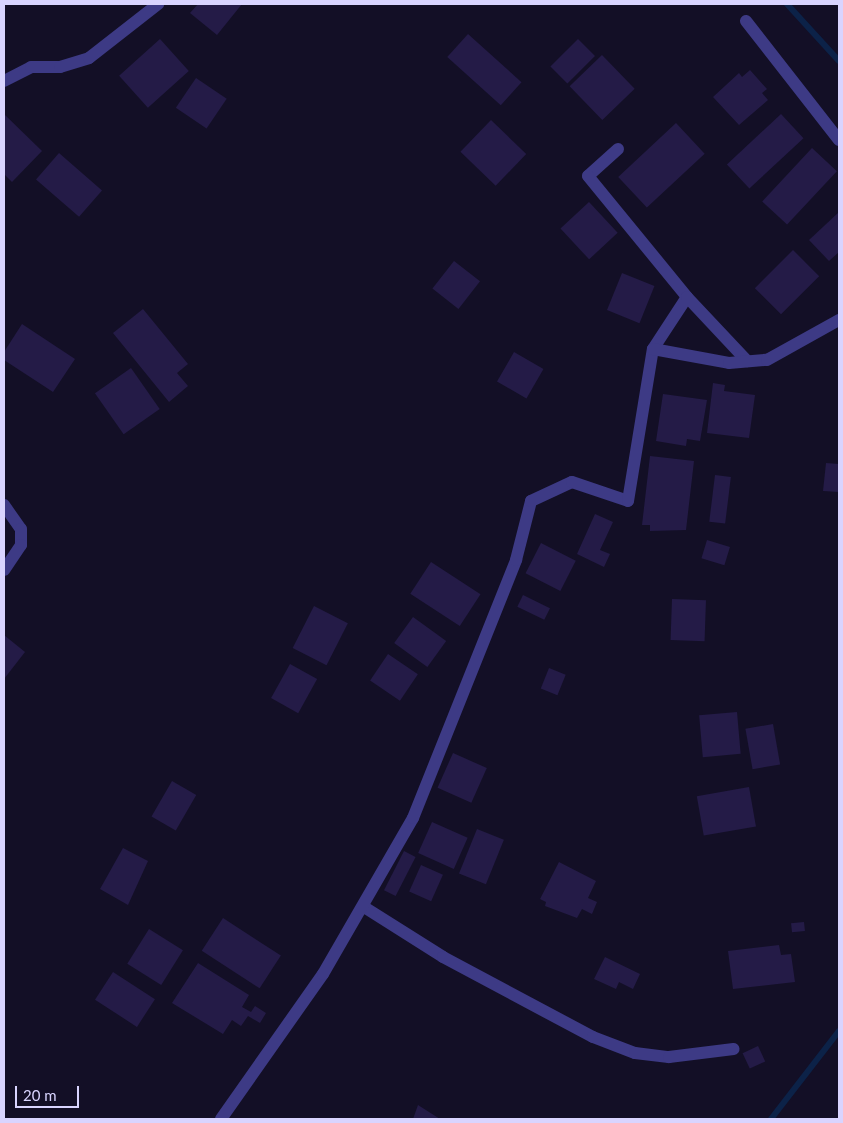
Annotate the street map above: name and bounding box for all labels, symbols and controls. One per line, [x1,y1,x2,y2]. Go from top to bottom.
scale bar [18,1076,81,1108]
text: 20 m [23,1086,57,1104]

